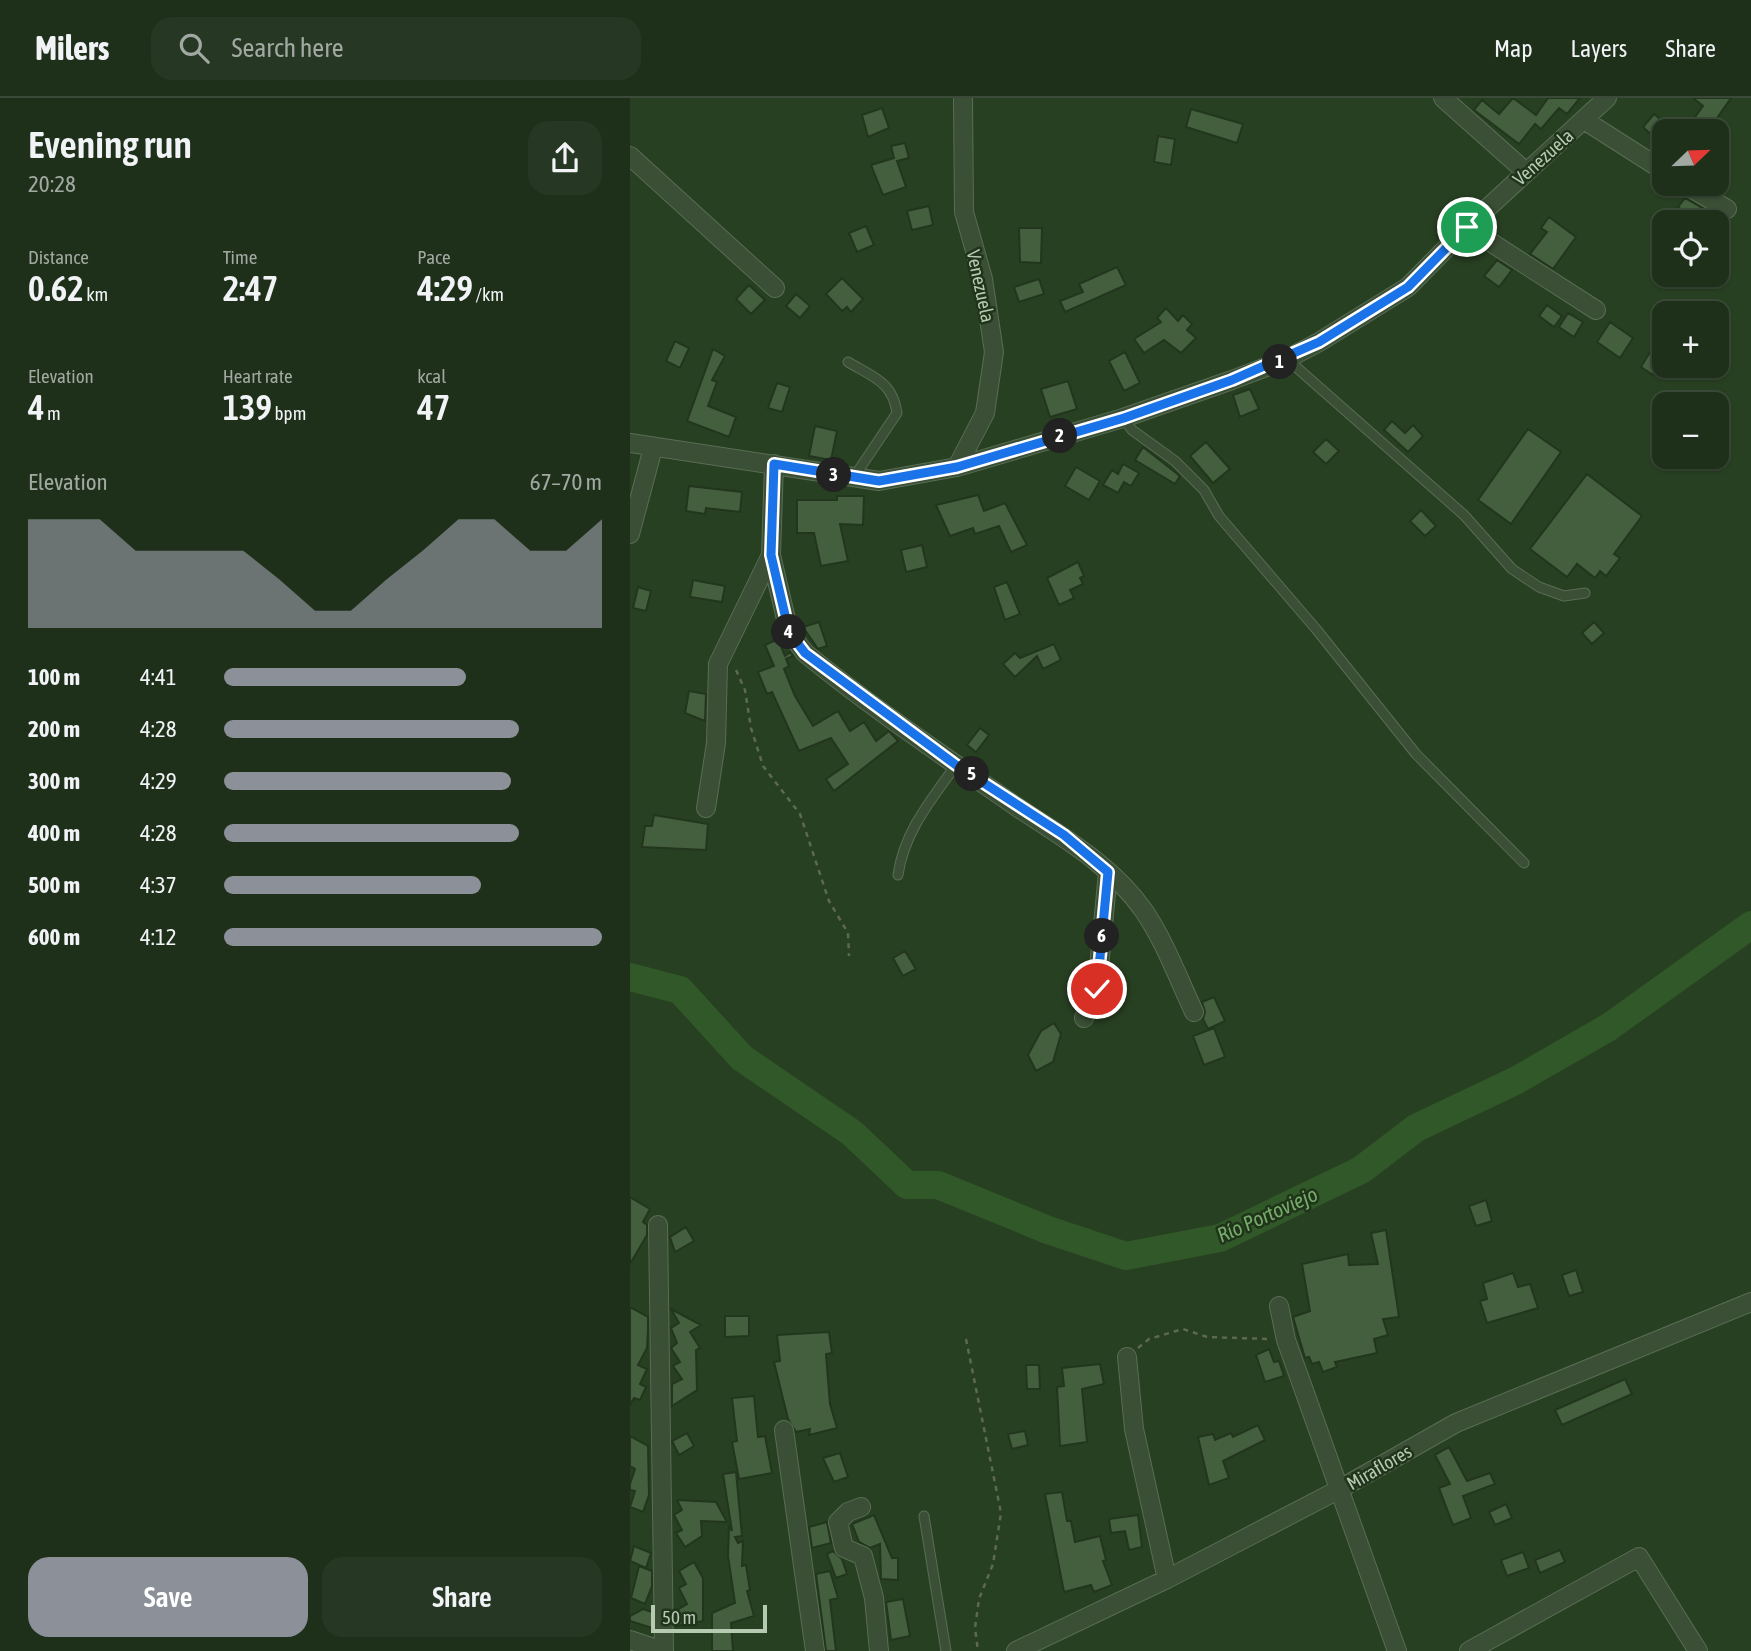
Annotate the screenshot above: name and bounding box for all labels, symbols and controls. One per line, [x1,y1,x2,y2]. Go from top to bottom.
search box [151,17,641,80]
text: Milers [35,29,109,67]
icon: search [175,29,213,67]
text: Search here [231,33,344,63]
text: Map [1494,35,1533,62]
text: Layers [1571,35,1627,62]
text: Share [1665,35,1716,62]
north arrow [1652,119,1729,196]
map controls [1652,119,1729,469]
button: share [528,121,602,195]
text: Evening run [28,123,192,166]
street label: Venezuela [1508,124,1578,190]
text: 20:28 [28,171,76,197]
pin [1437,197,1497,257]
icon: arrive [1448,208,1486,246]
button: locate [1652,210,1729,287]
text: Distance [28,246,89,268]
text: Time [223,246,257,268]
text: Pace [417,246,451,268]
street label: Venezuela [963,248,999,324]
text: 0.62 [28,268,84,308]
text: 2:47 [223,268,278,308]
text: 4:29 [417,268,473,308]
text: km [84,283,108,305]
text: /km [473,283,504,305]
button: + [1652,301,1729,378]
pin: 1 [1262,344,1298,380]
text: 1 [1275,350,1284,372]
text: Elevation [28,365,94,387]
text: Heart rate [223,365,293,387]
text: kcal [417,365,446,387]
text: 4 [28,387,44,427]
text: 139 [223,387,272,427]
text: 47 [417,387,450,427]
button: − [1652,392,1729,469]
text: m [44,402,61,424]
text: bpm [272,402,306,424]
pin: 2 [1042,418,1078,454]
text: 2 [1055,424,1064,446]
pin: 3 [816,458,852,492]
text: 3 [829,463,838,485]
text: Elevation [28,469,108,495]
text: 67–70 m [530,469,602,495]
pin: 4 [772,614,806,650]
text: 4 [784,620,793,642]
text: 100 m [28,664,80,690]
text: 4:41 [140,664,177,690]
text: 200 m [28,716,80,742]
text: 4:28 [140,716,177,742]
pin: 5 [954,756,990,792]
text: 5 [967,762,976,784]
text: 300 m [28,768,80,794]
text: 4:29 [140,768,177,794]
text: 400 m [28,820,80,846]
text: 4:28 [140,820,177,846]
text: 500 m [28,872,80,898]
text: 4:37 [140,872,177,898]
pin: 6 [1084,918,1120,954]
text: 600 m [28,924,80,950]
text: 4:12 [140,924,177,950]
text: 6 [1097,924,1106,946]
pin [1067,959,1127,1019]
icon: check [1078,970,1116,1008]
water label: Río Portoviejo [1213,1181,1321,1247]
street label: Miraflores [1343,1440,1416,1494]
button: Save [28,1557,308,1637]
button: Share [322,1557,602,1637]
scale bar [651,1602,766,1634]
text: 50 m [662,1606,696,1628]

